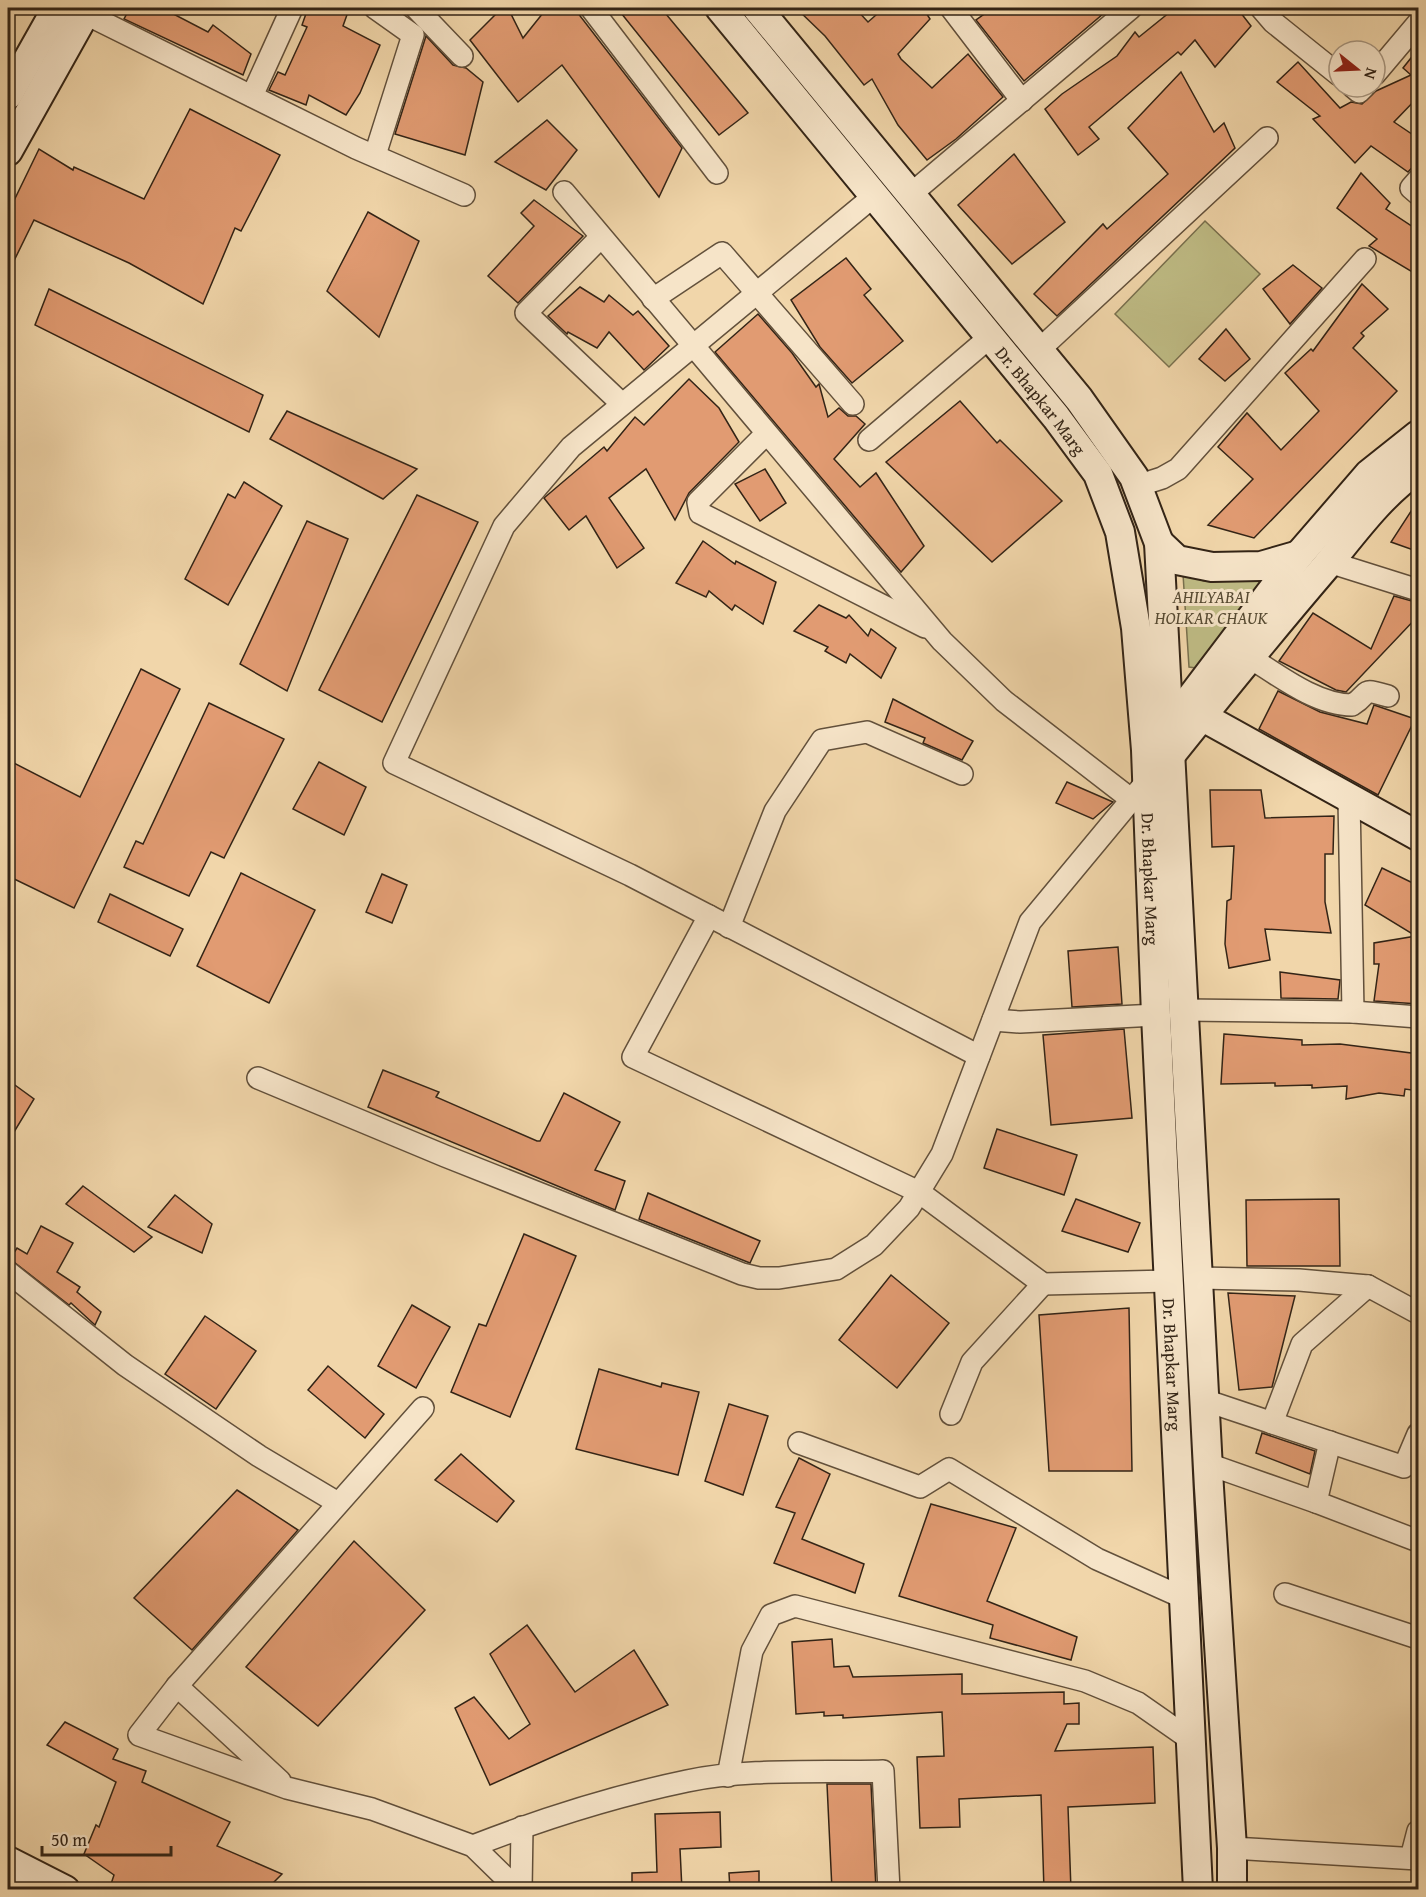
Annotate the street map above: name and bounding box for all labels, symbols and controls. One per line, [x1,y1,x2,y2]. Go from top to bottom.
north arrow [1327,39,1387,99]
text: N [1358,65,1384,83]
street label: Dr. Bhapkar Marg [989,340,1093,460]
park label: AHILYABAI HOLKAR CHAUK [1153,583,1269,631]
street label: Dr. Bhapkar Marg [1135,812,1167,946]
street label: Dr. Bhapkar Marg [1156,1298,1189,1431]
scale bar [42,1819,171,1857]
text: 50 m [51,1826,87,1853]

